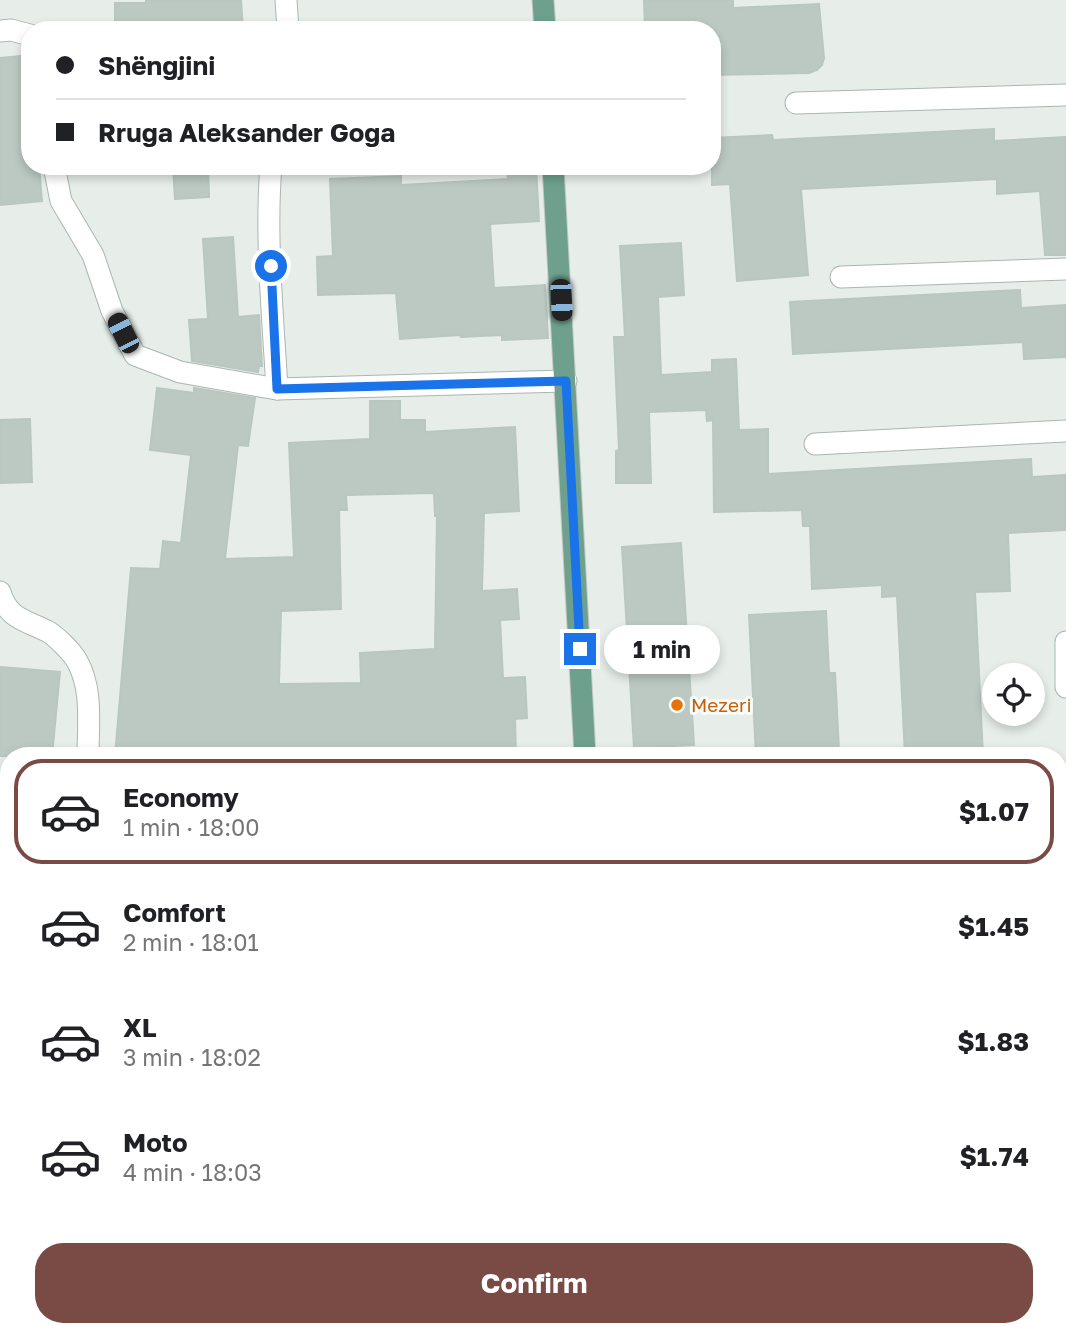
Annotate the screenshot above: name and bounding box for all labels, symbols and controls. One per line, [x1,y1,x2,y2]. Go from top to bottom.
text: Shëngjini [98,50,215,81]
text: Rruga Aleksander Goga [98,117,395,148]
route start [255,250,287,282]
car [550,278,573,322]
car [105,310,142,356]
callout: 1 min [604,624,720,674]
route end [564,633,596,665]
text: 1 min [633,635,691,663]
map controls [982,663,1045,726]
button: locate [982,663,1045,726]
place label: Mezeri [691,693,752,716]
marker: Mezeri [669,697,685,713]
icon: car [39,780,102,843]
text: Economy [123,782,239,813]
text: $1.07 [959,796,1029,827]
text: 1 min · 18:00 [123,813,260,841]
icon: car [39,895,102,958]
text: Comfort [123,897,226,928]
text: $1.45 [958,911,1029,942]
text: 2 min · 18:01 [123,928,259,956]
icon: car [39,1010,102,1073]
text: XL [123,1012,157,1043]
text: $1.83 [957,1026,1029,1057]
text: 3 min · 18:02 [123,1043,261,1071]
icon: car [39,1125,102,1188]
text: Moto [123,1127,188,1158]
text: $1.74 [959,1141,1029,1172]
text: 4 min · 18:03 [123,1158,262,1186]
button: Confirm [35,1243,1033,1323]

